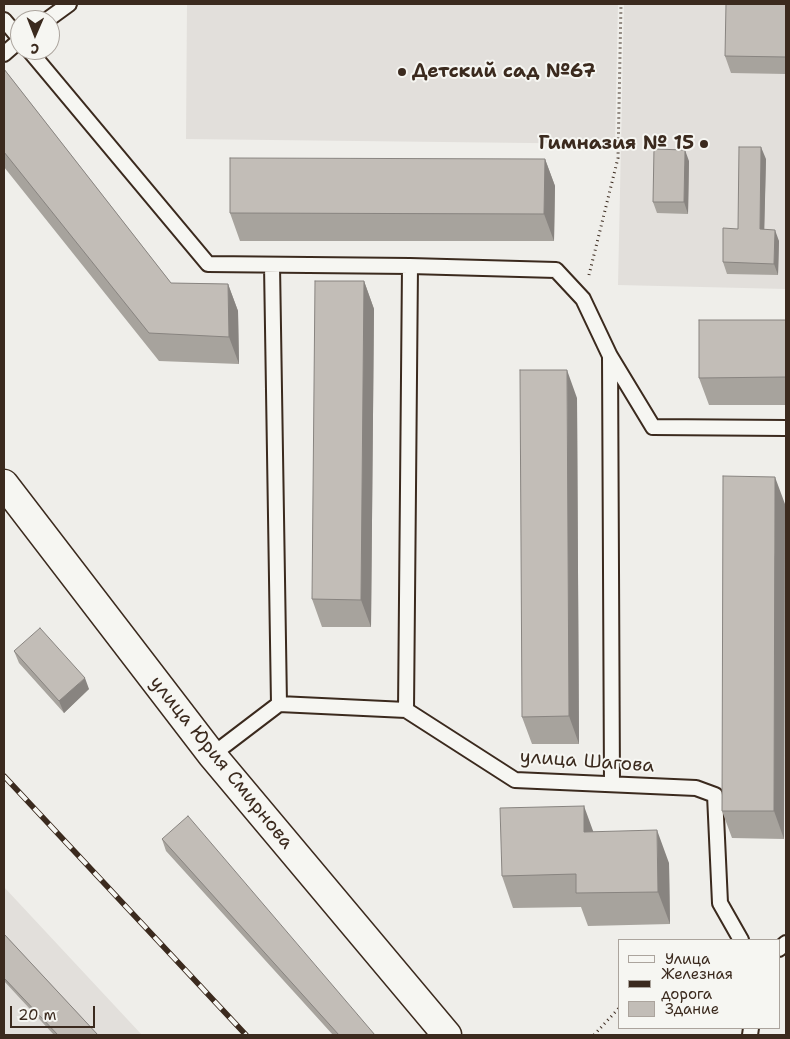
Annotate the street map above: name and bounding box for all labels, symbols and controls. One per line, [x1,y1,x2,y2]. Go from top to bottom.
north arrow [10,10,60,60]
text: С [30,40,39,58]
place label: Детский сад №67 [412,61,596,83]
marker: Детский сад №67 [396,66,408,78]
place label: Гимназия № 15 [538,133,694,155]
marker: Гимназия № 15 [698,138,710,150]
street label: улица Юрия Смирнова [144,672,298,854]
street label: улица Шагова [519,746,655,778]
legend [618,939,780,1029]
text: Улица [665,949,710,969]
text: Железная дорога [661,964,733,1004]
scale bar [12,996,98,1028]
text: Здание [665,999,719,1019]
text: 20 m [18,1005,57,1025]

